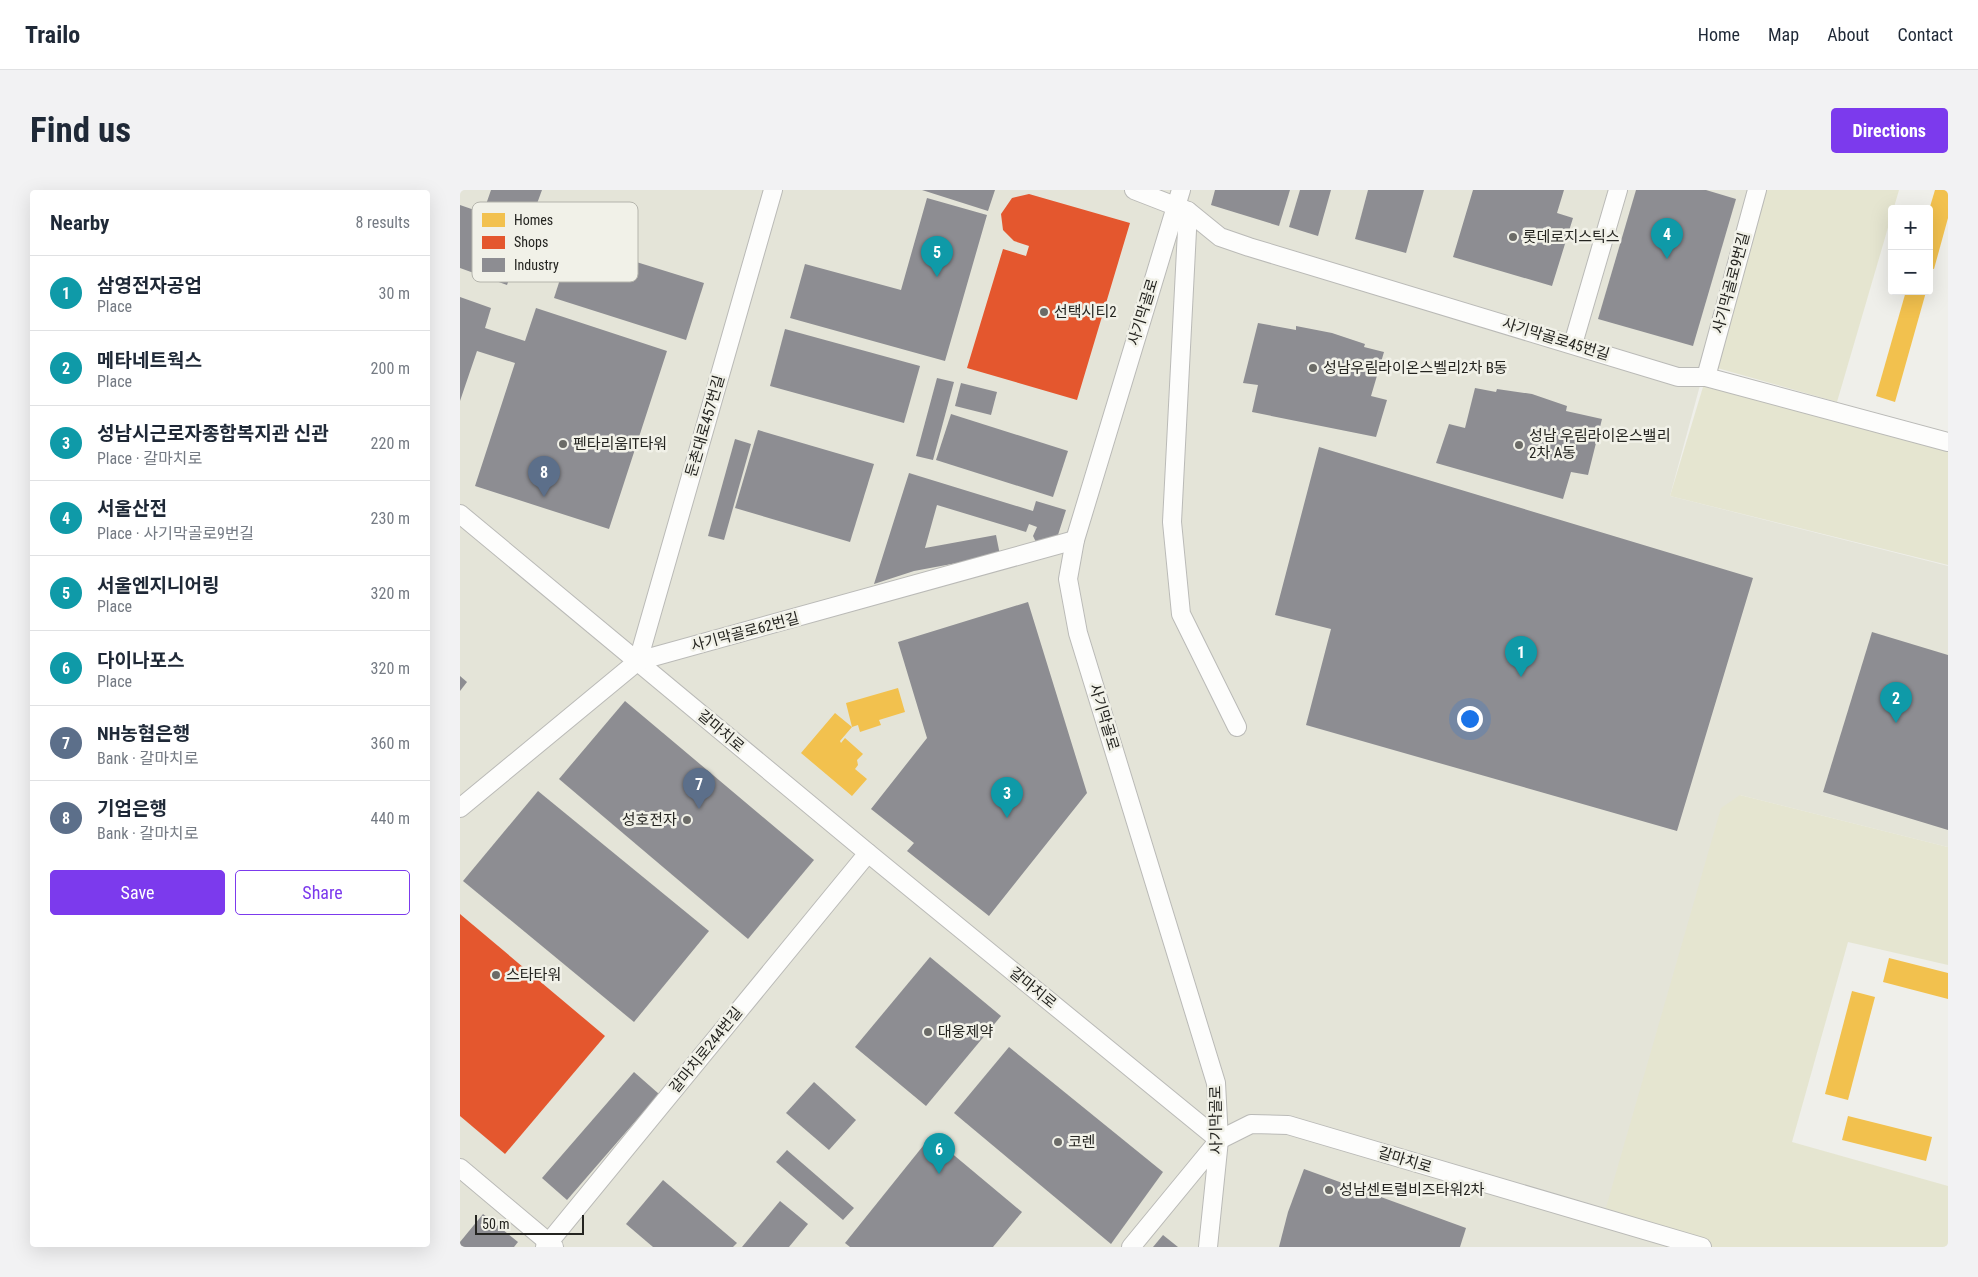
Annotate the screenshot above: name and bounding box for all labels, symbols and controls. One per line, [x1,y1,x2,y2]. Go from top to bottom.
text: Trailo [25,21,80,49]
text: Home [1698,24,1740,45]
text: Map [1768,24,1799,45]
text: About [1827,24,1869,45]
text: Contact [1897,24,1953,45]
button: Directions [1831,108,1948,153]
text: Find us [30,110,131,151]
legend [472,202,638,282]
map controls [1888,205,1933,295]
button: + [1888,205,1933,250]
text: Nearby [50,211,109,235]
text: Homes [514,212,553,228]
text: 8 results [355,213,410,232]
pin: 4 [1651,218,1683,259]
place label: 롯데로지스틱스 [1523,228,1620,246]
street label: 사기막골로9번길 [1709,230,1753,336]
marker: 롯데로지스틱스 [1507,231,1519,243]
text: Shops [514,234,548,250]
pin: 5 [921,236,953,277]
button: − [1888,250,1933,295]
text: Industry [514,257,559,273]
text: 삼영전자공업 [97,274,202,297]
street label: 사기막골로 [1124,276,1162,348]
text: 1 [62,284,70,303]
text: 30 m [378,284,410,303]
text: Place [97,297,132,316]
place label: 선택시티2 [1054,303,1117,321]
marker: 선택시티2 [1038,306,1050,318]
street label: 사기막골로45번길 [1500,314,1612,364]
text: 메타네트웍스 [97,349,202,372]
text: 2 [62,359,70,378]
text: 200 m [371,359,410,378]
place label: 성남우림라이온스벨리2차 B동 [1323,359,1508,377]
marker: 성남우림라이온스벨리2차 B동 [1307,362,1319,374]
text: Place [97,372,132,391]
street label: 둔촌대로457번길 [682,373,728,479]
text: 성남시근로자종합복지관 신관 [97,422,329,445]
place label: 성남 우림라이온스밸리 2차 A동 [1529,427,1670,462]
text: 3 [62,434,70,453]
text: 220 m [371,434,410,453]
place label: 펜타리움IT타워 [573,435,667,453]
marker: 펜타리움IT타워 [557,438,569,450]
marker: 성남 우림라이온스밸리 2차 A동 [1513,439,1525,451]
text: Place · 갈마치로 [97,449,202,468]
pin: 8 [528,456,560,497]
text: 서울산전 [97,497,167,520]
text: 4 [62,509,70,528]
text: 230 m [371,509,410,528]
text: Place · 사기막골로9번길 [97,524,254,543]
text: 서울엔지니어링 [97,574,219,597]
text: 5 [62,584,70,603]
text: 320 m [371,584,410,603]
text: Place [97,597,132,616]
street label: 사기막골로62번길 [689,609,801,655]
pin: 1 [1505,636,1537,677]
text: 다이나포스 [97,649,184,672]
text: 6 [62,659,70,678]
text: 320 m [371,659,410,678]
text: Place [97,672,132,691]
street label: 사기막골로 [1085,681,1123,753]
pin: 2 [1880,682,1912,723]
street label: 갈마치로 [694,706,748,756]
your location [1457,706,1483,732]
text: NH농협은행 [97,722,190,745]
text: 7 [62,734,70,753]
text: 360 m [371,734,410,753]
text: Bank · 갈마치로 [97,749,198,768]
pin: 7 [683,768,715,809]
pin: 3 [991,777,1023,818]
text: 기업은행 [97,797,167,820]
text: 8 [62,809,70,828]
text: 440 m [371,809,410,828]
place label: 성호전자 [622,811,677,829]
marker: 성호전자 [681,814,693,826]
text: Bank · 갈마치로 [97,824,198,843]
button: Save [50,870,225,915]
button: Share [235,870,410,915]
street label: 갈마치로 [1006,964,1060,1012]
place label: 스타타워 [506,966,561,984]
marker: 스타타워 [490,969,502,981]
street label: 갈마치로244번길 [666,1004,746,1096]
place label: 대웅제약 [938,1023,993,1041]
marker: 대웅제약 [922,1026,934,1038]
street label: 사기막골로 [1206,1085,1226,1155]
pin: 6 [923,1133,955,1174]
place label: 코렌 [1068,1133,1096,1151]
marker: 코렌 [1052,1136,1064,1148]
street label: 갈마치로 [1376,1143,1434,1177]
place label: 성남센트럴비즈타워2차 [1339,1181,1485,1199]
marker: 성남센트럴비즈타워2차 [1323,1184,1335,1196]
scale bar [475,1212,584,1235]
text: 50 m [482,1216,510,1232]

